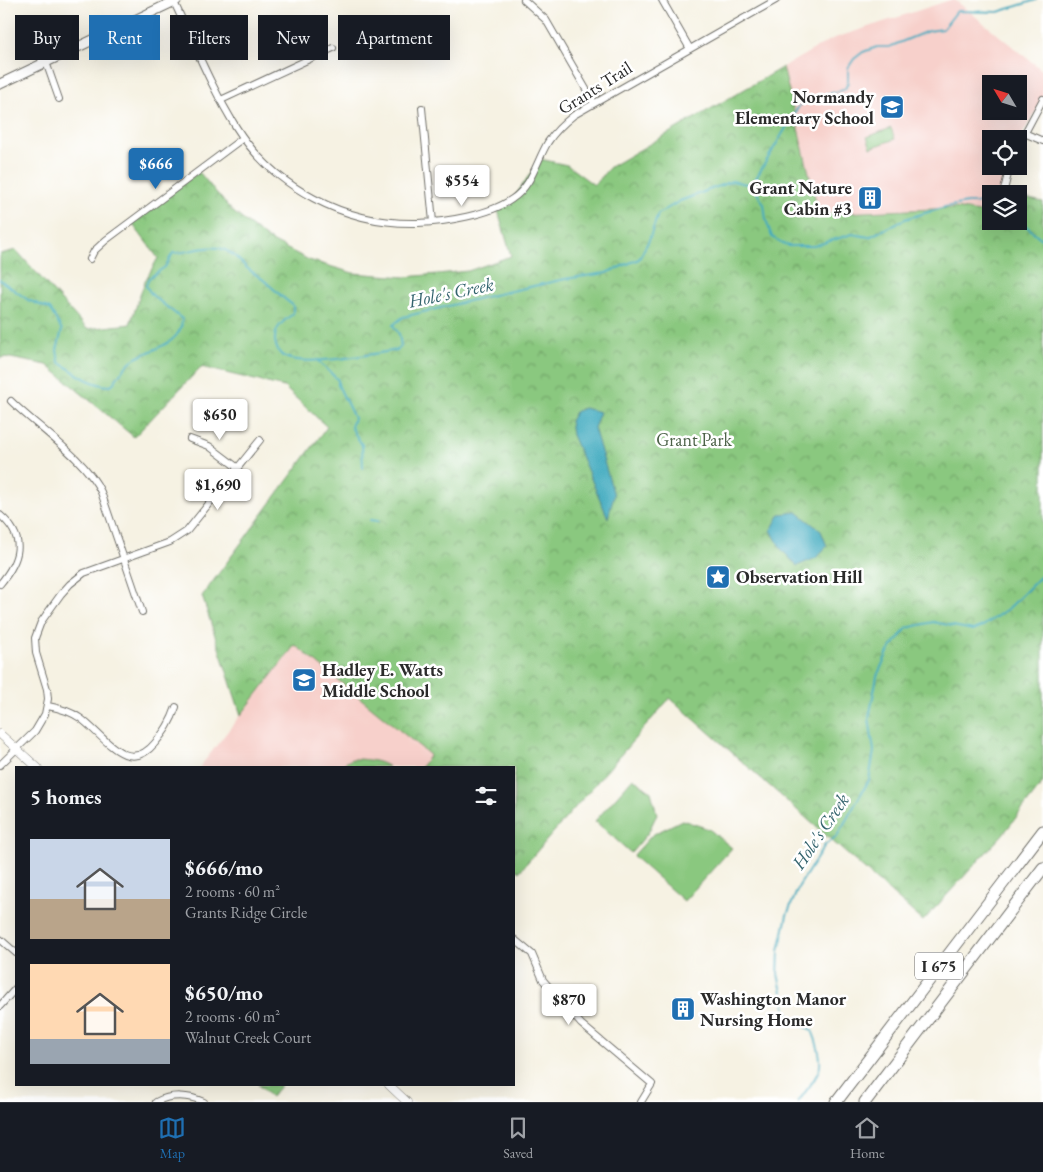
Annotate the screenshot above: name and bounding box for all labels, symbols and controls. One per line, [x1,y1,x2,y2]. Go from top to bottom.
chip: Buy [15,15,79,60]
chip: Rent [89,15,160,60]
chip: Filters [170,15,248,60]
chip: New [258,15,328,60]
chip: Apartment [338,15,450,60]
street label: Grants Trail [553,56,636,119]
north arrow [982,75,1028,120]
map controls [982,75,1027,230]
place label: Normandy Elementary School [735,85,874,129]
school or university icon: Normandy Elementary School [879,94,905,120]
button: locate [982,130,1027,175]
pin: $666 [126,148,186,190]
text: $666 [140,153,172,174]
pin: $554 [432,164,492,207]
text: $554 [446,170,478,191]
place label: Grant Nature Cabin #3 [749,176,852,220]
building icon: Grant Nature Cabin #3 [857,185,883,211]
button: layers [982,185,1027,230]
water label: Hole's Creek [405,271,496,314]
pin: $650 [190,398,250,441]
text: $650 [204,404,236,425]
park label: Grant Park [656,428,732,451]
pin: $1,690 [177,468,259,511]
text: $1,690 [195,474,241,495]
place icon: Observation Hill [705,564,731,590]
place label: Observation Hill [736,565,863,588]
place label: Hadley E. Watts Middle School [322,658,443,702]
school or university icon: Hadley E. Watts Middle School [291,667,317,693]
icon: filters [472,782,500,810]
text: 5 homes [30,783,102,810]
water label: Hole's Creek [785,788,855,875]
text: $666/mo [185,854,263,881]
icon: home [70,859,130,919]
text: 2 rooms · 60 m² [185,881,280,902]
text: Grants Ridge Circle [185,902,307,923]
road number: I 675 [915,952,963,979]
text: $650/mo [185,979,263,1006]
icon: home [70,984,130,1044]
pin: $870 [539,984,599,1026]
place label: Washington Manor Nursing Home [700,987,847,1031]
text: $870 [553,989,585,1010]
building icon: Washington Manor Nursing Home [670,996,696,1022]
text: 2 rooms · 60 m² [185,1006,280,1027]
text: Walnut Creek Court [185,1027,311,1048]
tab: Map [158,1114,186,1162]
tab: Saved [503,1114,533,1162]
tab: Home [850,1114,885,1162]

